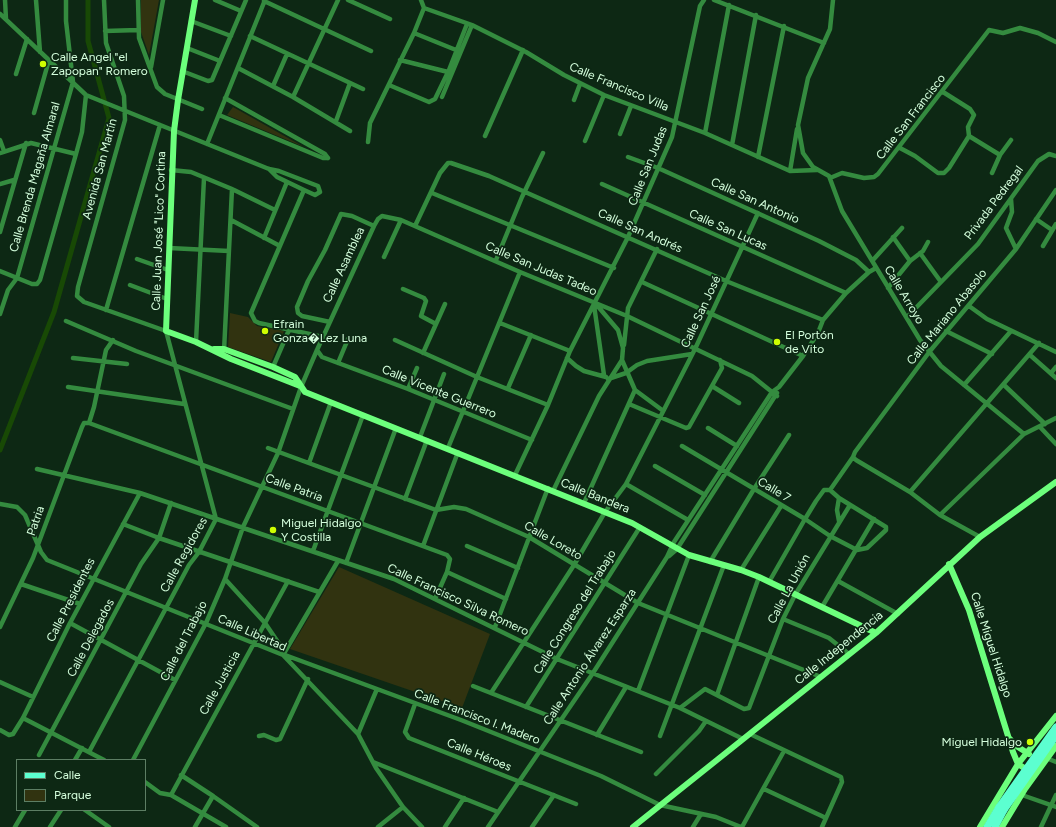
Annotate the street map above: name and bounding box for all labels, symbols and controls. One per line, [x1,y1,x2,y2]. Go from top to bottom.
place label: Calle Angel "el Zapopan" Romero [51,50,148,78]
marker: Calle Angel "el Zapopan" Romero [38,59,48,69]
street label: Calle Francisco Villa [567,60,671,114]
street label: Calle San Francisco [873,71,949,163]
street label: Calle Brenda Magaña Almaral [7,100,63,254]
street label: Avenida San Martín [80,117,120,221]
street label: Calle San Judas [626,124,670,208]
street label: Calle Juan José "Lico" Cortina [149,151,169,311]
street label: Privada Pedregal [961,163,1027,243]
street label: Calle San Antonio [708,175,802,227]
street label: Calle San Andrés [596,206,684,256]
street label: Calle San Lucas [687,206,769,254]
street label: Calle Asamblea [320,225,368,305]
street label: Calle San Judas Tadeo [483,239,599,299]
street label: Calle Arroyo [881,263,927,327]
street label: Calle Mariano Abasolo [904,266,990,368]
street label: Calle San José [678,274,724,350]
place label: Efrain Gonza�Lez Luna [273,317,367,345]
marker: Efrain Gonza�Lez Luna [260,326,270,336]
place label: El Portón de Vito [785,328,834,356]
marker: El Portón de Vito [772,337,782,347]
street label: Calle Vicente Guerrero [380,362,498,422]
street label: Calle Patria [263,471,325,505]
street label: Calle 7 [755,475,793,505]
street label: Calle Bandera [558,476,632,516]
street label: Patria [24,504,48,538]
street label: Calle Regidores [157,515,211,595]
place label: Miguel Hidalgo Y Costilla [281,516,361,544]
street label: Calle Loreto [521,519,585,563]
marker: Miguel Hidalgo Y Costilla [268,525,278,535]
street label: Calle Congreso del Trabajo [531,547,619,677]
street label: Calle La Unión [765,552,813,626]
street label: Calle Presidentes [44,556,98,644]
street label: Calle Francisco Silva Romero [385,561,531,639]
street label: Calle Antonio Álvarez Esparza [540,586,640,728]
street label: Calle Miguel Hidalgo [967,590,1015,700]
street label: Calle Delegados [64,597,118,679]
street label: Calle del Trabajo [158,598,210,684]
street label: Calle Independencia [792,608,886,688]
street label: Calle Libertad [215,611,289,655]
street label: Calle Justicia [197,649,243,717]
street label: Calle Francisco I. Madero [412,686,542,748]
place label: Miguel Hidalgo [942,735,1022,749]
street label: Calle Héroes [445,736,513,774]
marker: Miguel Hidalgo [1025,737,1035,747]
legend [16,759,146,811]
text: Calle [54,768,81,782]
text: Parque [54,788,91,802]

